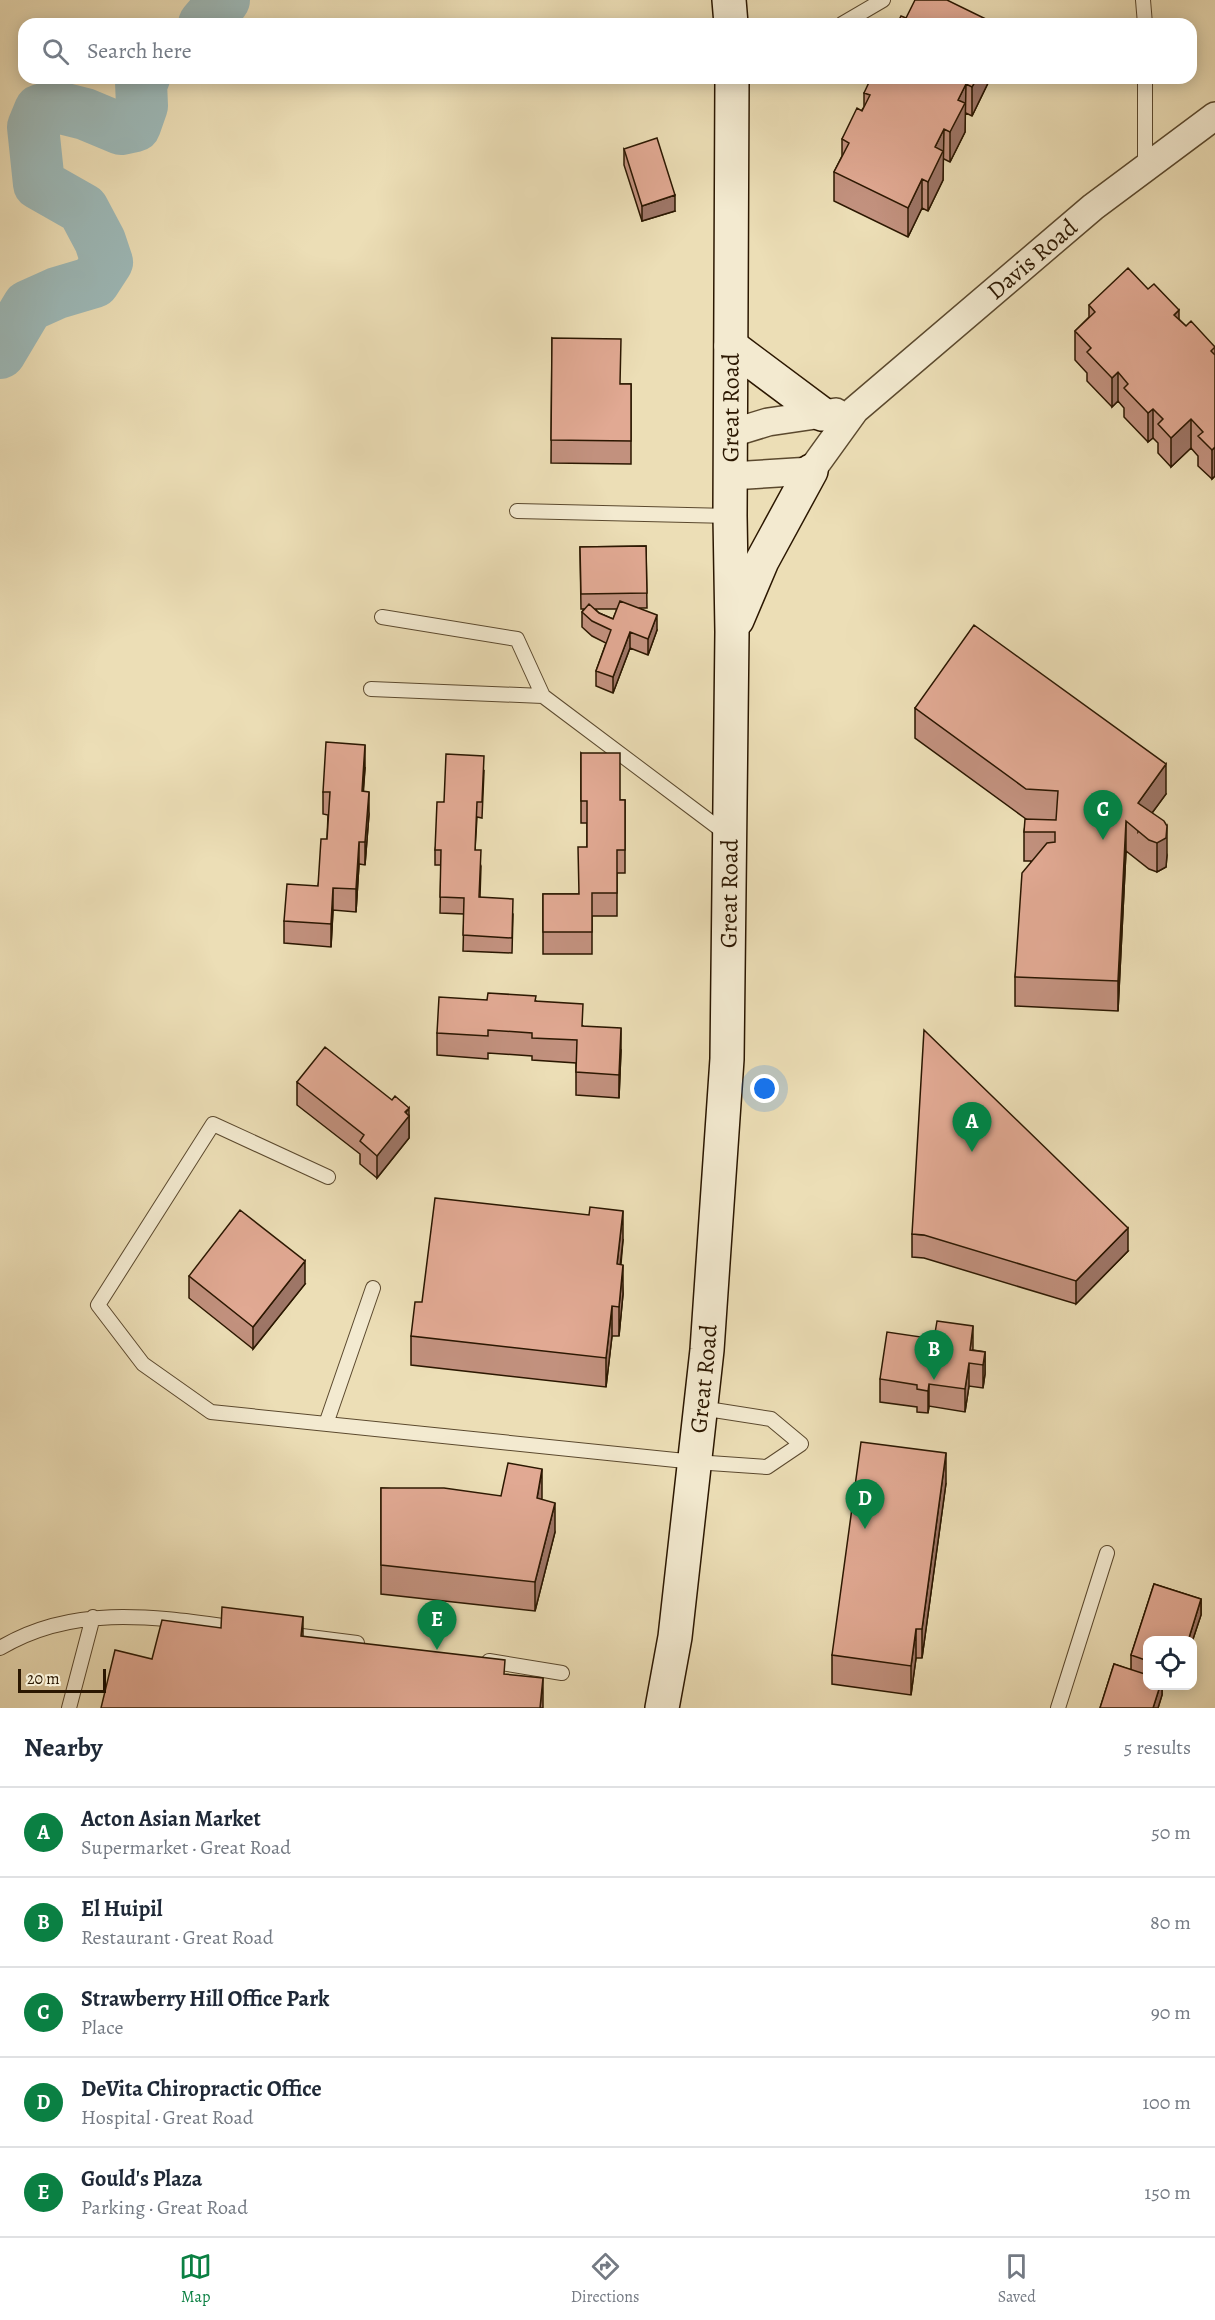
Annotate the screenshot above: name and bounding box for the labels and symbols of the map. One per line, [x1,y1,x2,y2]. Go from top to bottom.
street label: Davis Road [980,211,1084,307]
street label: Great Road [714,353,747,462]
pin: C [1084,790,1122,840]
street label: Great Road [712,839,746,948]
your location [750,1074,779,1103]
pin: A [952,1102,992,1152]
street label: Great Road [682,1323,725,1435]
pin: B [914,1330,954,1380]
pin: D [846,1480,884,1529]
pin: E [418,1600,456,1650]
scale bar [18,1666,106,1694]

